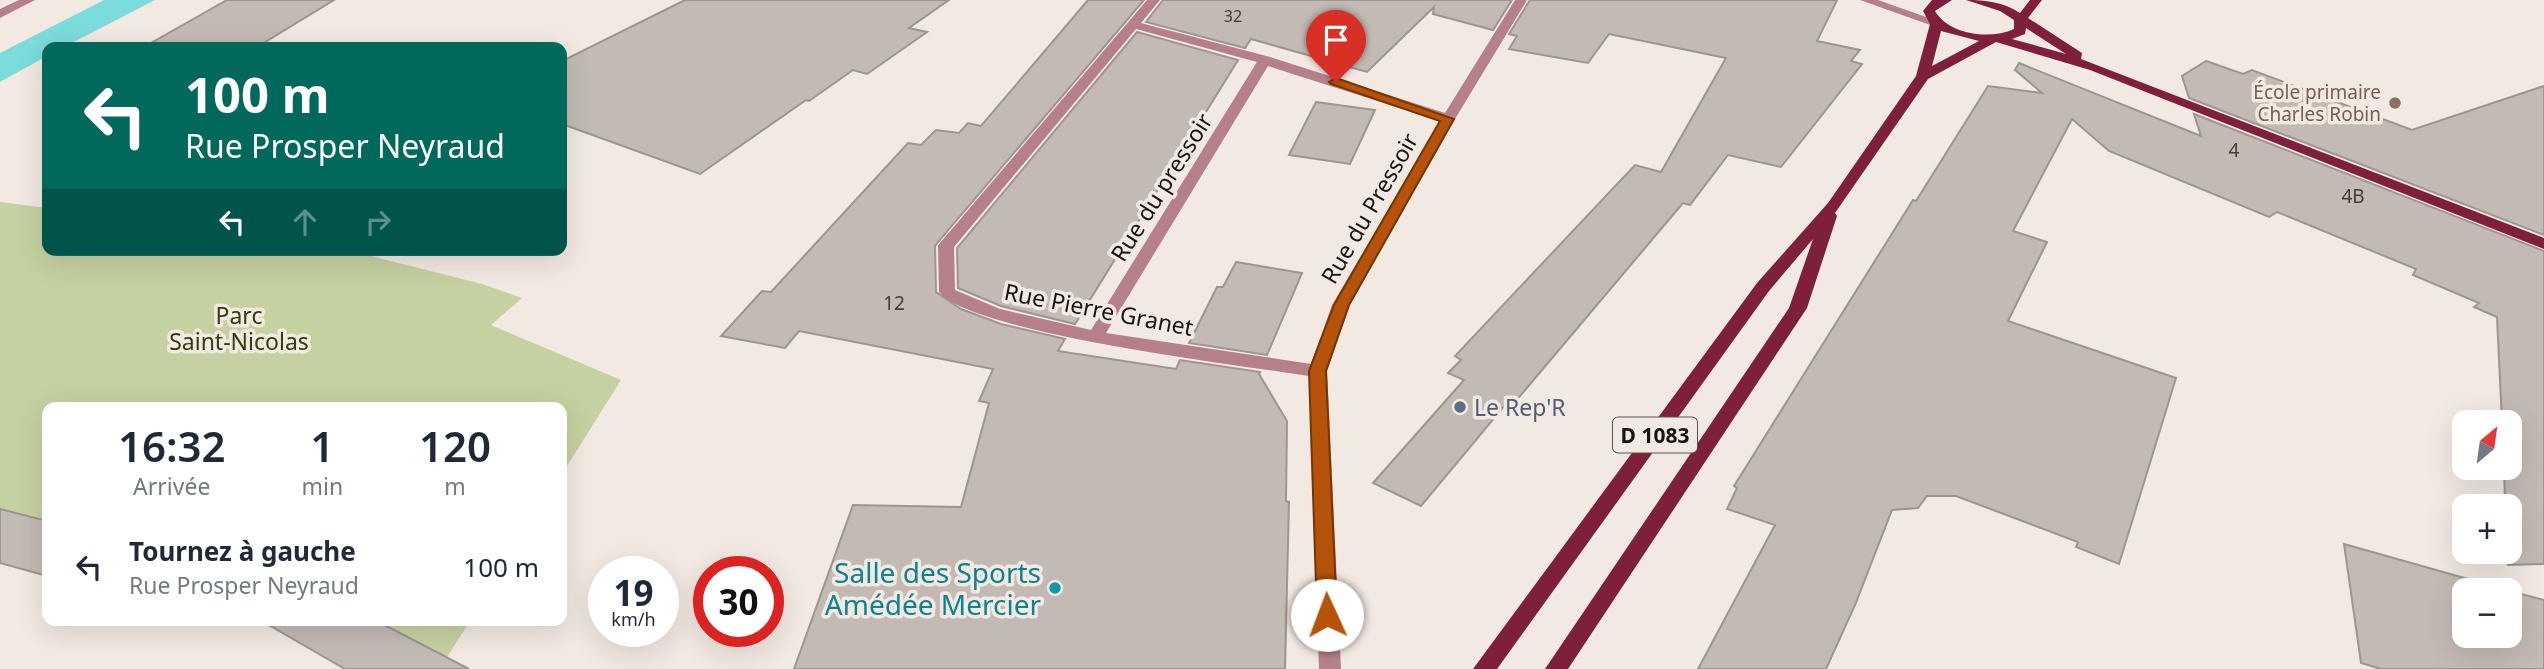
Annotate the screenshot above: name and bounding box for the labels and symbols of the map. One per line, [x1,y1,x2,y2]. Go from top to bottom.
house number: 32 [1224,5,1242,27]
pin [1306,10,1366,82]
place label: École primaire Charles Robin [2253,79,2381,127]
marker: École primaire Charles Robin [2387,95,2403,111]
street label: Rue du pressoir [1103,106,1220,267]
street label: Rue du Pressoir [1313,126,1425,289]
house number: 4 [2229,137,2240,163]
house number: 4B [2341,183,2365,209]
street label: Rue Pierre Granet [1002,275,1196,343]
house number: 12 [883,290,905,316]
park label: Parc Saint-Nicolas [169,299,309,357]
place label: Le Rep'R [1474,391,1566,423]
marker: Le Rep'R [1452,399,1468,415]
north arrow [2452,410,2522,480]
road number: D 1083 [1613,418,1697,452]
place label: Salle des Sports Amédée Mercier [825,553,1041,623]
speed limit sign: 30 [693,556,784,647]
position arrow [1290,578,1364,652]
marker: Salle des Sports Amédée Mercier [1047,580,1063,596]

